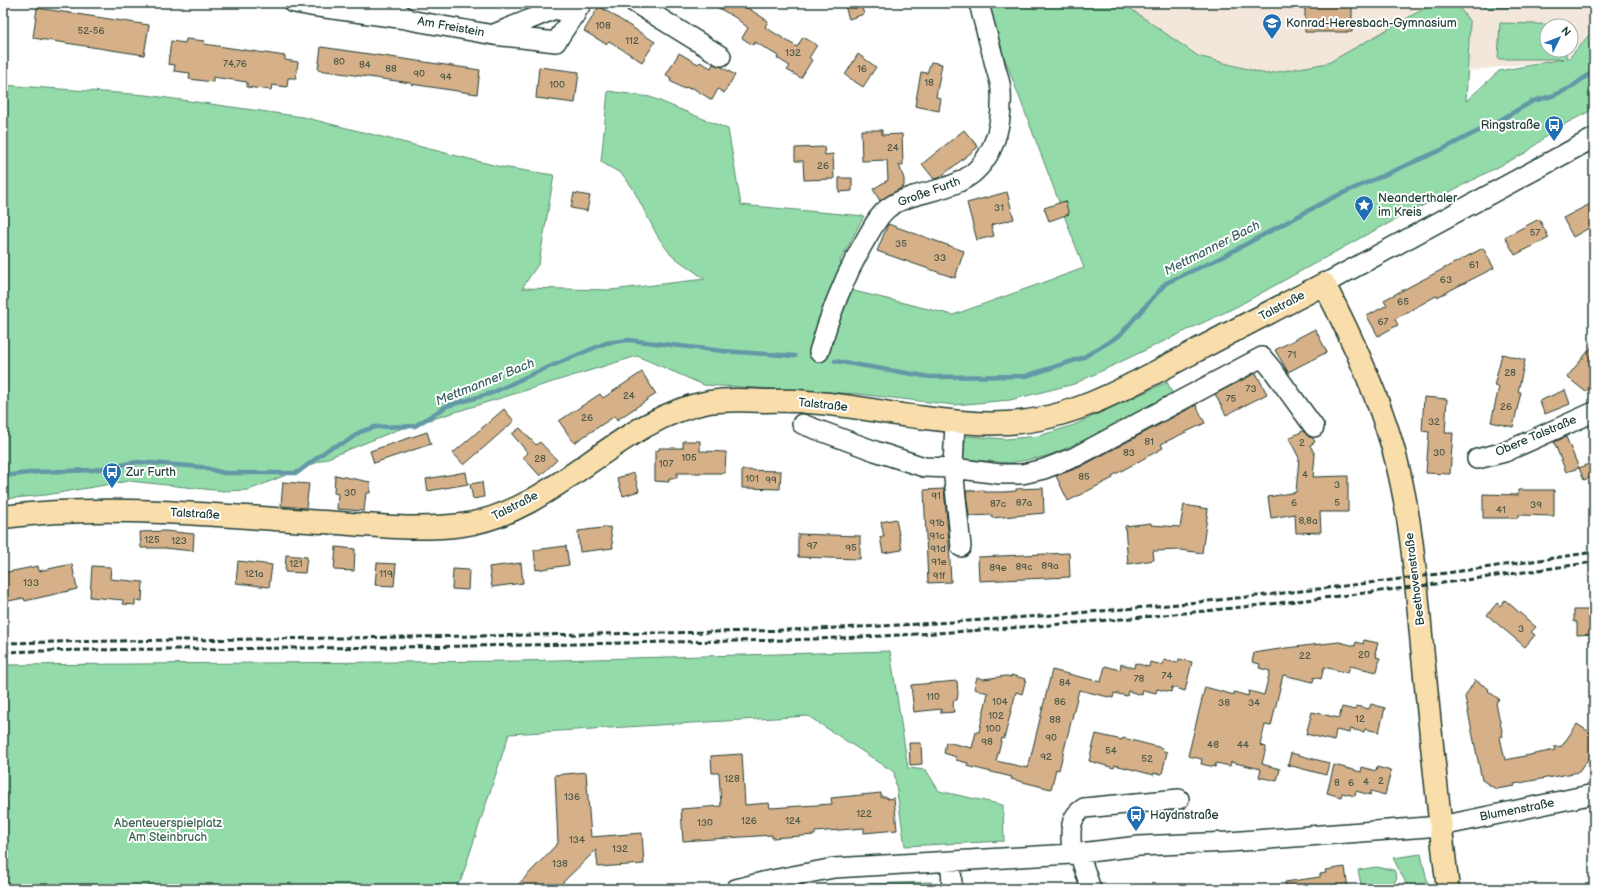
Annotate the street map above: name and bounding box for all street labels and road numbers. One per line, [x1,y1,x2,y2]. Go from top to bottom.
street label: Am Freistein [416,14,486,40]
street label: Große Furth [896,174,963,210]
street label: Talstraße [1257,288,1307,324]
street label: Talstraße [797,395,849,415]
street label: Obere Talstraße [1493,412,1579,460]
street label: Talstraße [489,488,541,524]
street label: Talstraße [170,505,220,523]
street label: Beethovenstraße [1402,532,1428,626]
street label: Blumenstraße [1478,795,1556,825]

